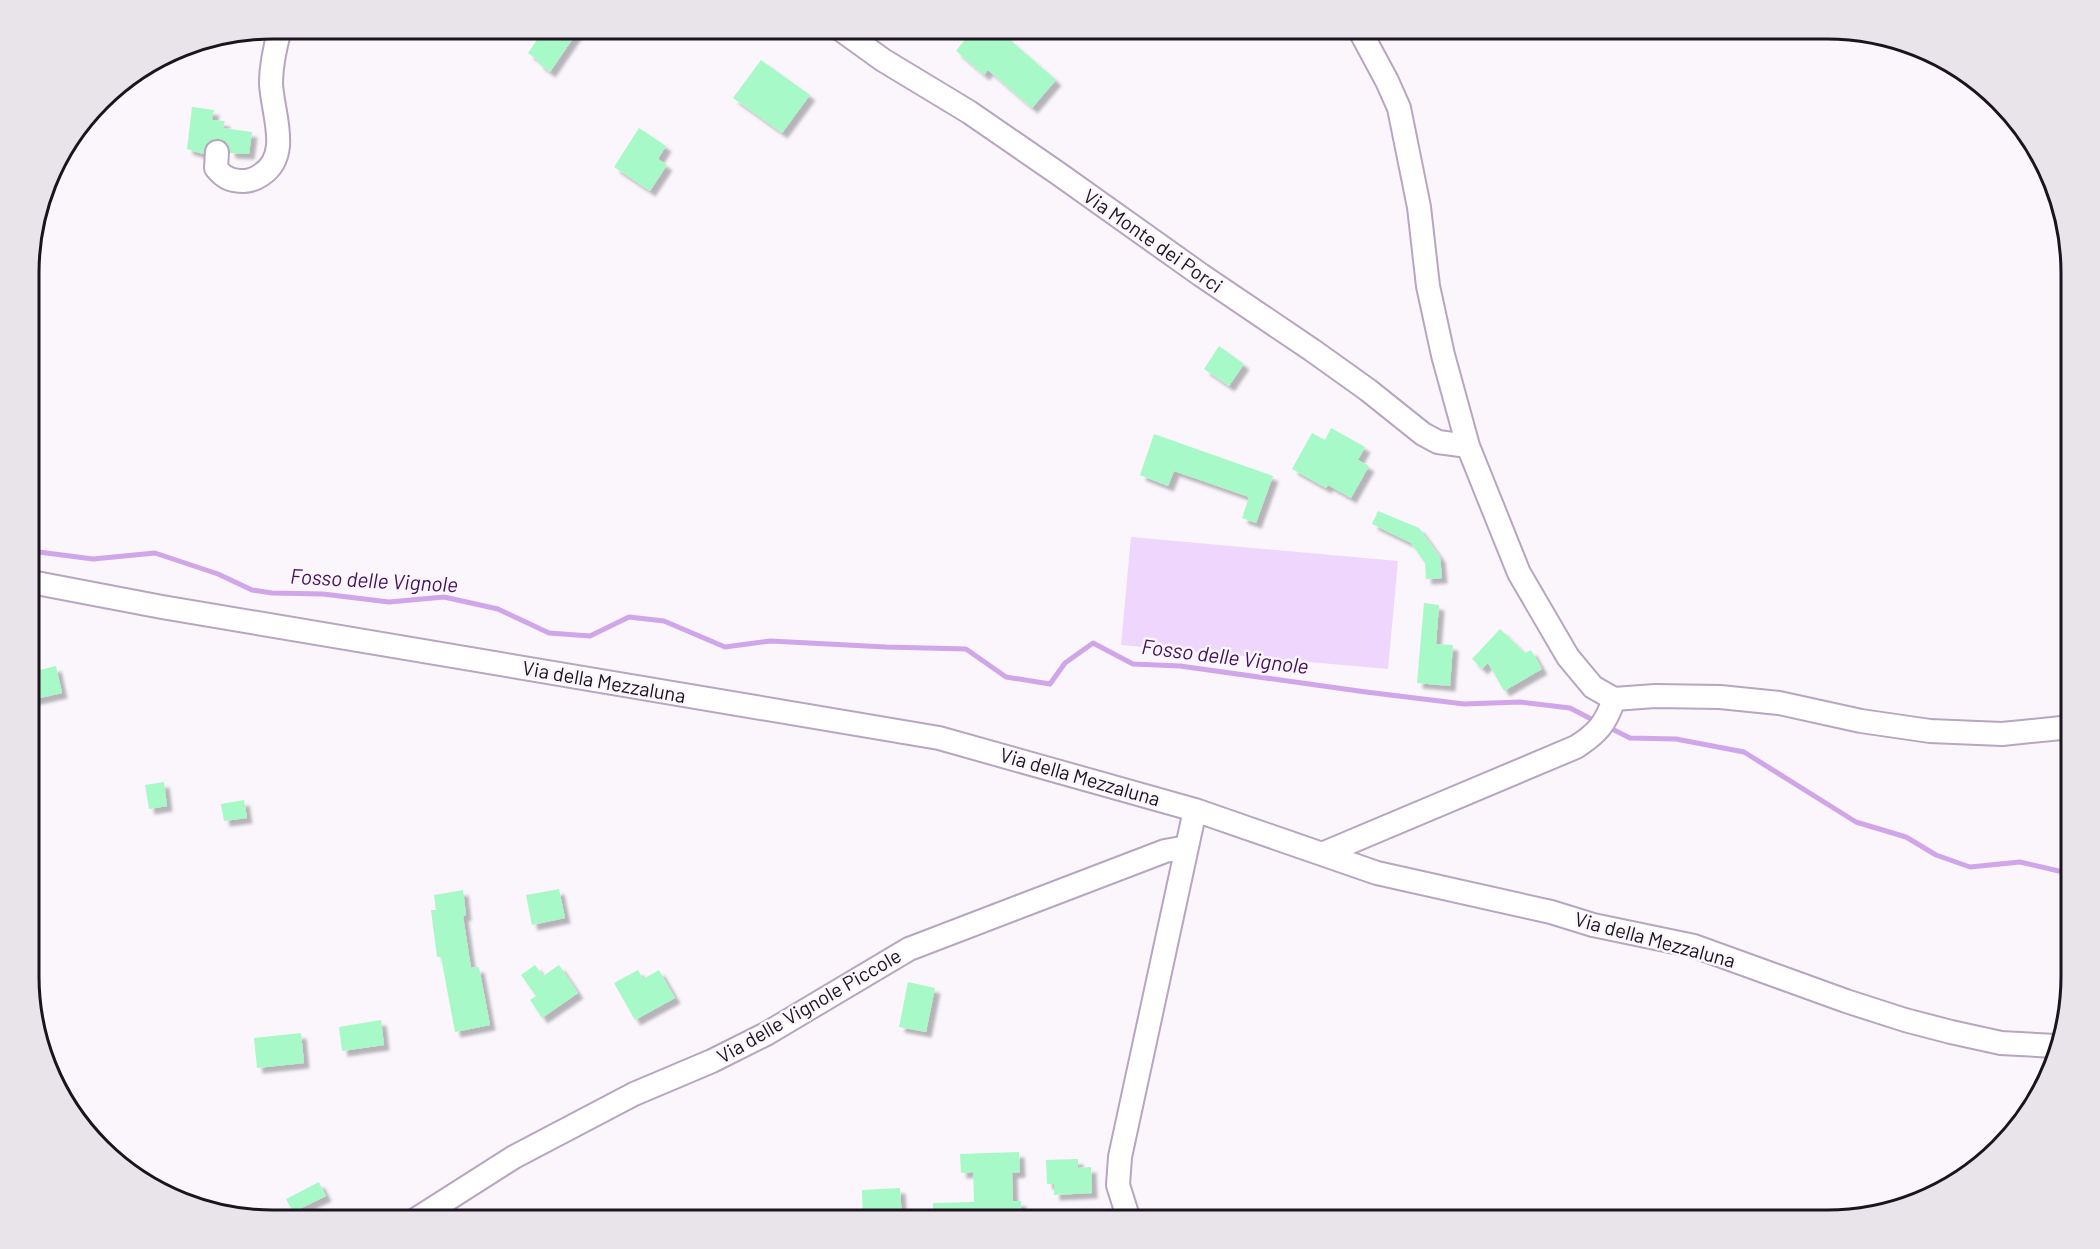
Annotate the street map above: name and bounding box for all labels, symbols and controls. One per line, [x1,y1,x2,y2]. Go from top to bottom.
street label: Via Monte dei Porci [1079,183,1228,297]
water label: Fosso delle Vignole [289,563,459,596]
water label: Fosso delle Vignole [1140,633,1310,678]
street label: Via della Mezzaluna [521,655,688,707]
street label: Via della Mezzaluna [997,742,1163,810]
street label: Via della Mezzaluna [1572,906,1738,972]
street label: Via delle Vignole Piccole [712,943,905,1068]

